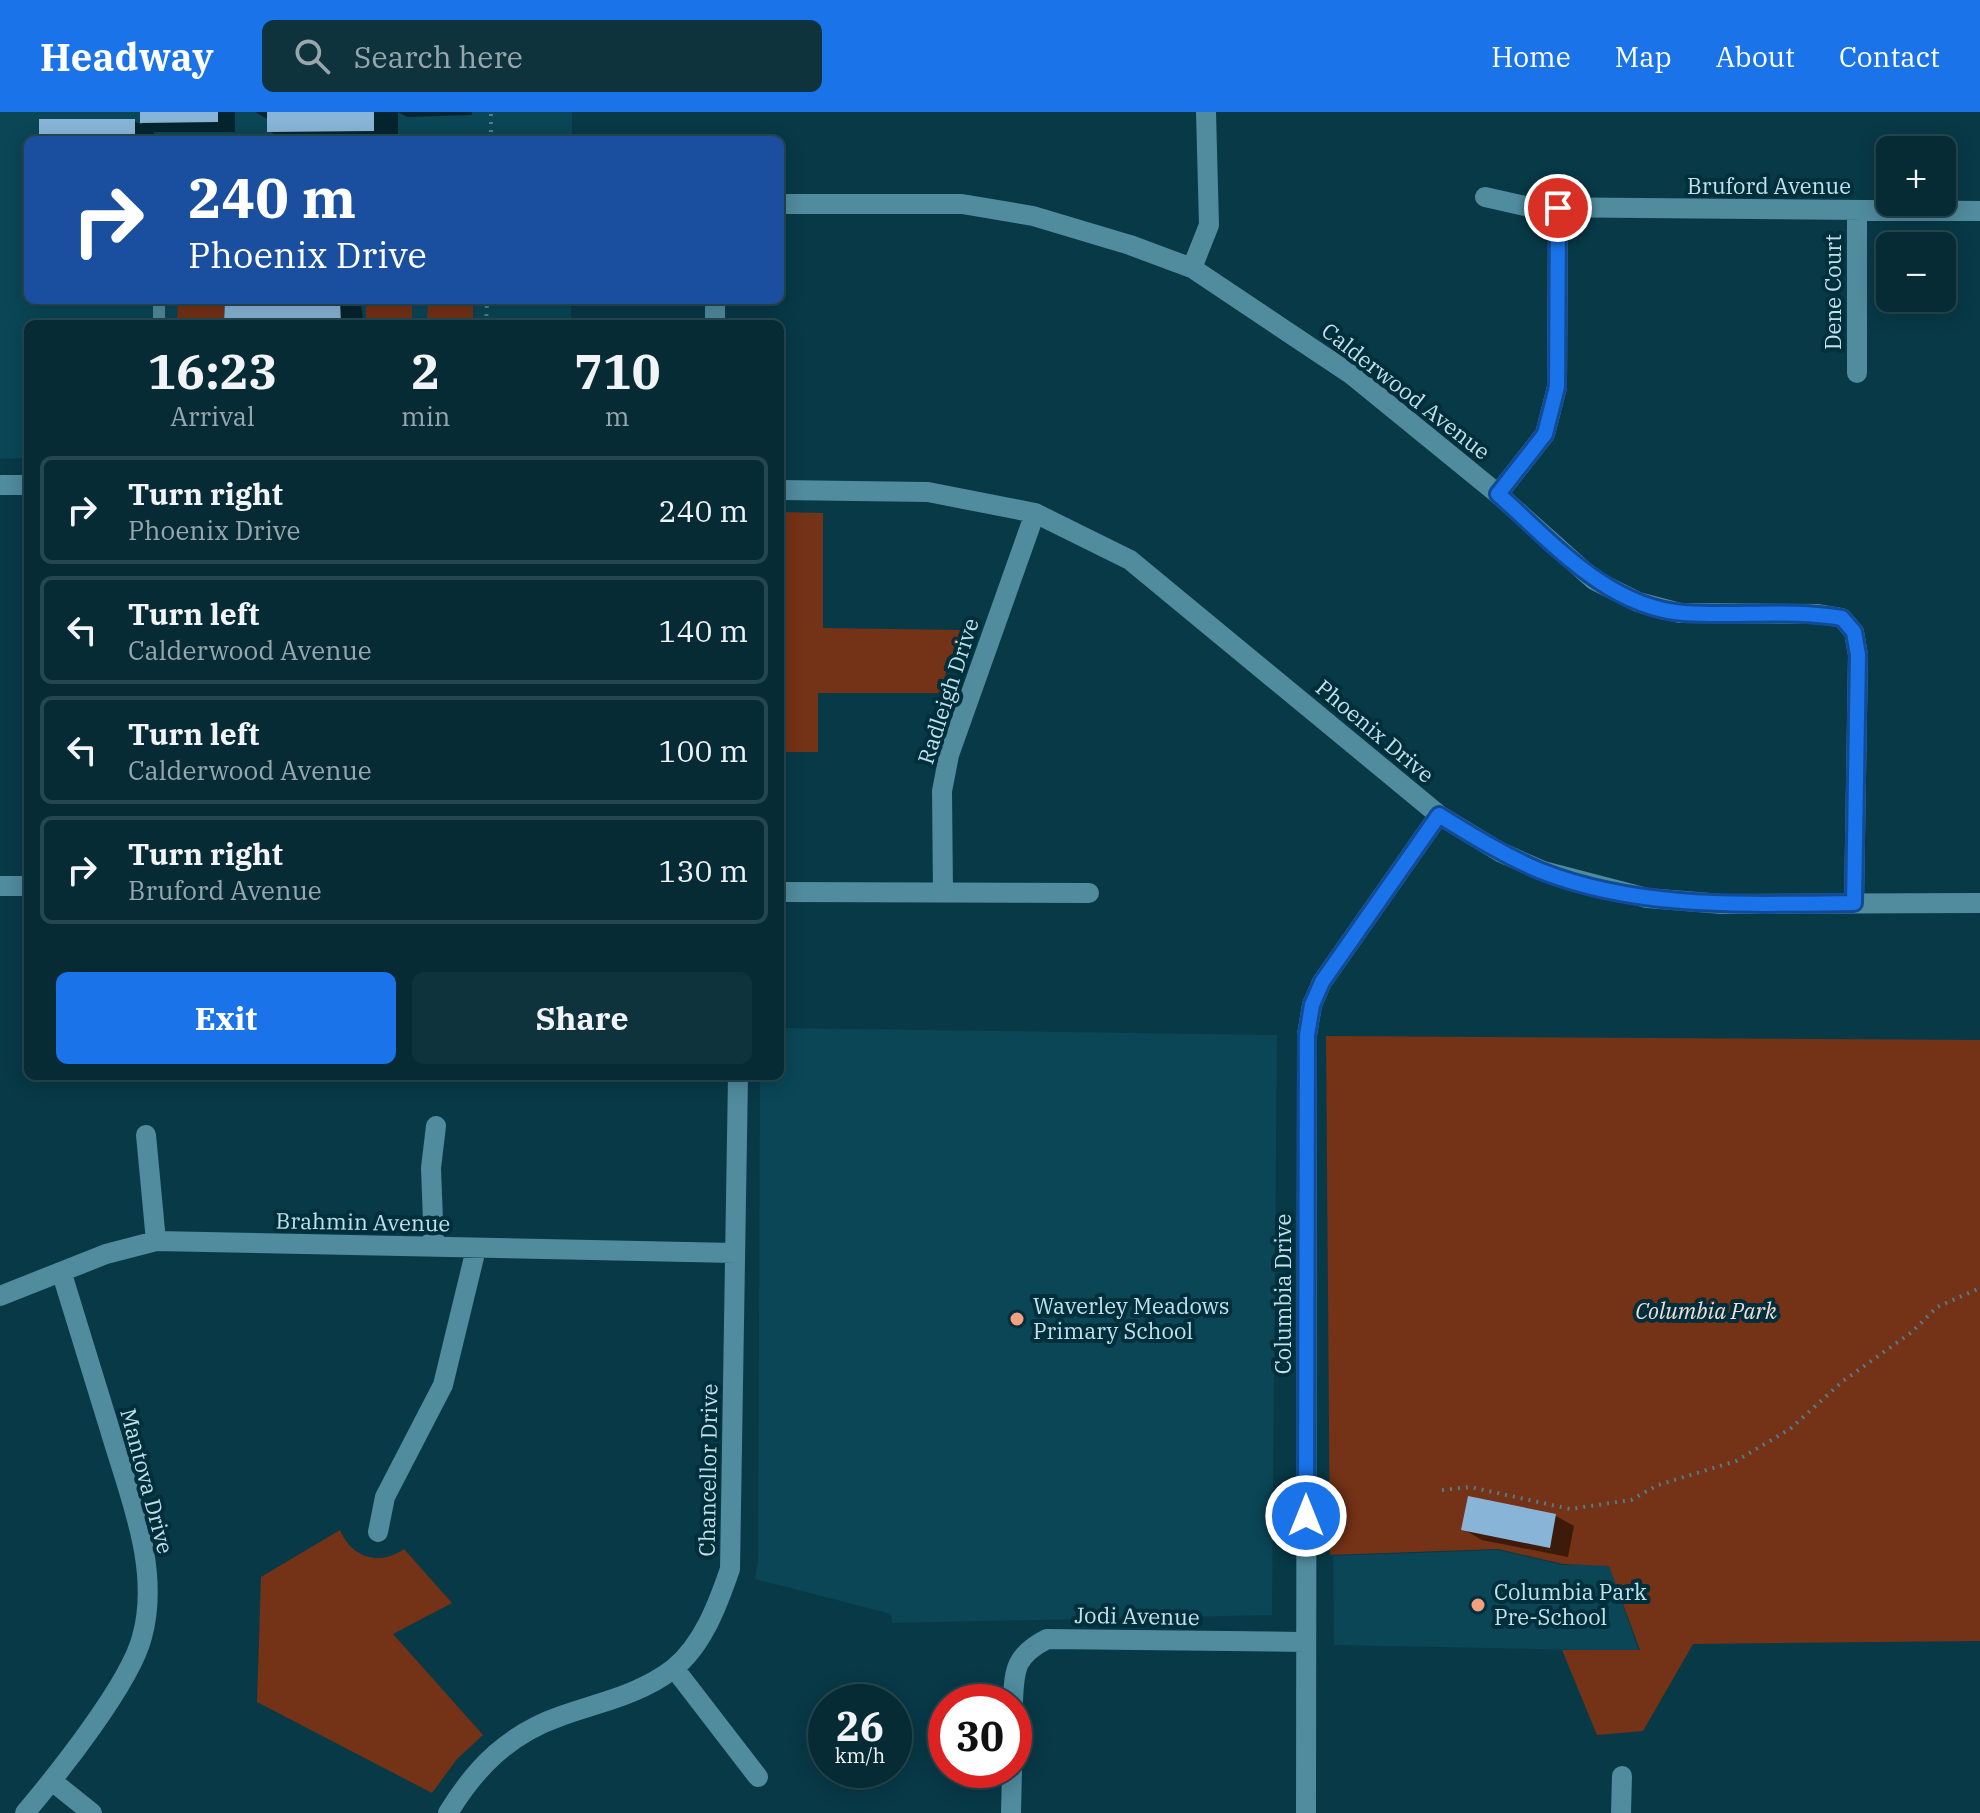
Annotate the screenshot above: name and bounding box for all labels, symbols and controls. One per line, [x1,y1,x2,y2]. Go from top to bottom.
search box [262,20,822,92]
text: Headway [40,32,214,81]
icon: search [290,34,334,78]
text: Search here [354,37,523,76]
text: Home [1491,38,1571,75]
text: Map [1615,38,1672,75]
text: About [1716,38,1795,75]
text: Contact [1839,38,1940,75]
map controls [1876,136,1956,312]
button: + [1876,136,1956,216]
text: 240 m [188,161,356,233]
icon: right [56,168,160,272]
street label: Bruford Avenue [1687,171,1851,200]
pin [1524,174,1592,242]
icon: arrive [1536,186,1580,230]
text: Phoenix Drive [188,231,427,278]
button: − [1876,232,1956,312]
street label: Dene Court [1818,234,1847,350]
street label: Calderwood Avenue [1316,316,1497,466]
text: 16:23 [148,340,277,402]
text: 2 [411,340,440,402]
text: 710 [574,340,660,402]
text: Arrival [170,399,255,433]
text: min [401,399,450,433]
text: m [605,399,630,433]
text: Turn right [128,474,283,513]
icon: right [60,488,104,532]
text: 240 m [658,491,748,530]
text: Phoenix Drive [128,513,300,547]
text: Turn left [128,594,260,633]
icon: left [60,608,104,652]
text: 140 m [658,611,748,650]
street label: Radleigh Drive [910,614,985,768]
text: Calderwood Avenue [128,633,372,667]
street label: Phoenix Drive [1310,673,1441,789]
text: Turn left [128,714,260,753]
icon: left [60,728,104,772]
text: 100 m [658,731,748,770]
text: Calderwood Avenue [128,753,372,787]
text: Turn right [128,834,283,873]
icon: right [60,848,104,892]
text: 130 m [658,851,748,890]
text: Bruford Avenue [128,873,322,907]
button: Exit [56,972,396,1064]
button: Share [412,972,752,1064]
street label: Brahmin Avenue [275,1205,451,1238]
street label: Columbia Drive [1268,1214,1297,1374]
place label: Waverley Meadows Primary School [1033,1291,1230,1345]
park label: Columbia Park [1635,1296,1777,1325]
marker: Waverley Meadows Primary School [1008,1310,1026,1328]
street label: Chancellor Drive [691,1383,724,1557]
street label: Mantova Drive [114,1405,181,1557]
position arrow [1264,1474,1348,1558]
place label: Columbia Park Pre-School [1494,1577,1647,1631]
marker: Columbia Park Pre-School [1469,1596,1487,1614]
street label: Jodi Avenue [1074,1600,1200,1631]
speed limit sign: 30 [928,1684,1032,1788]
text: 26 [836,1700,884,1752]
text: km/h [835,1742,885,1769]

